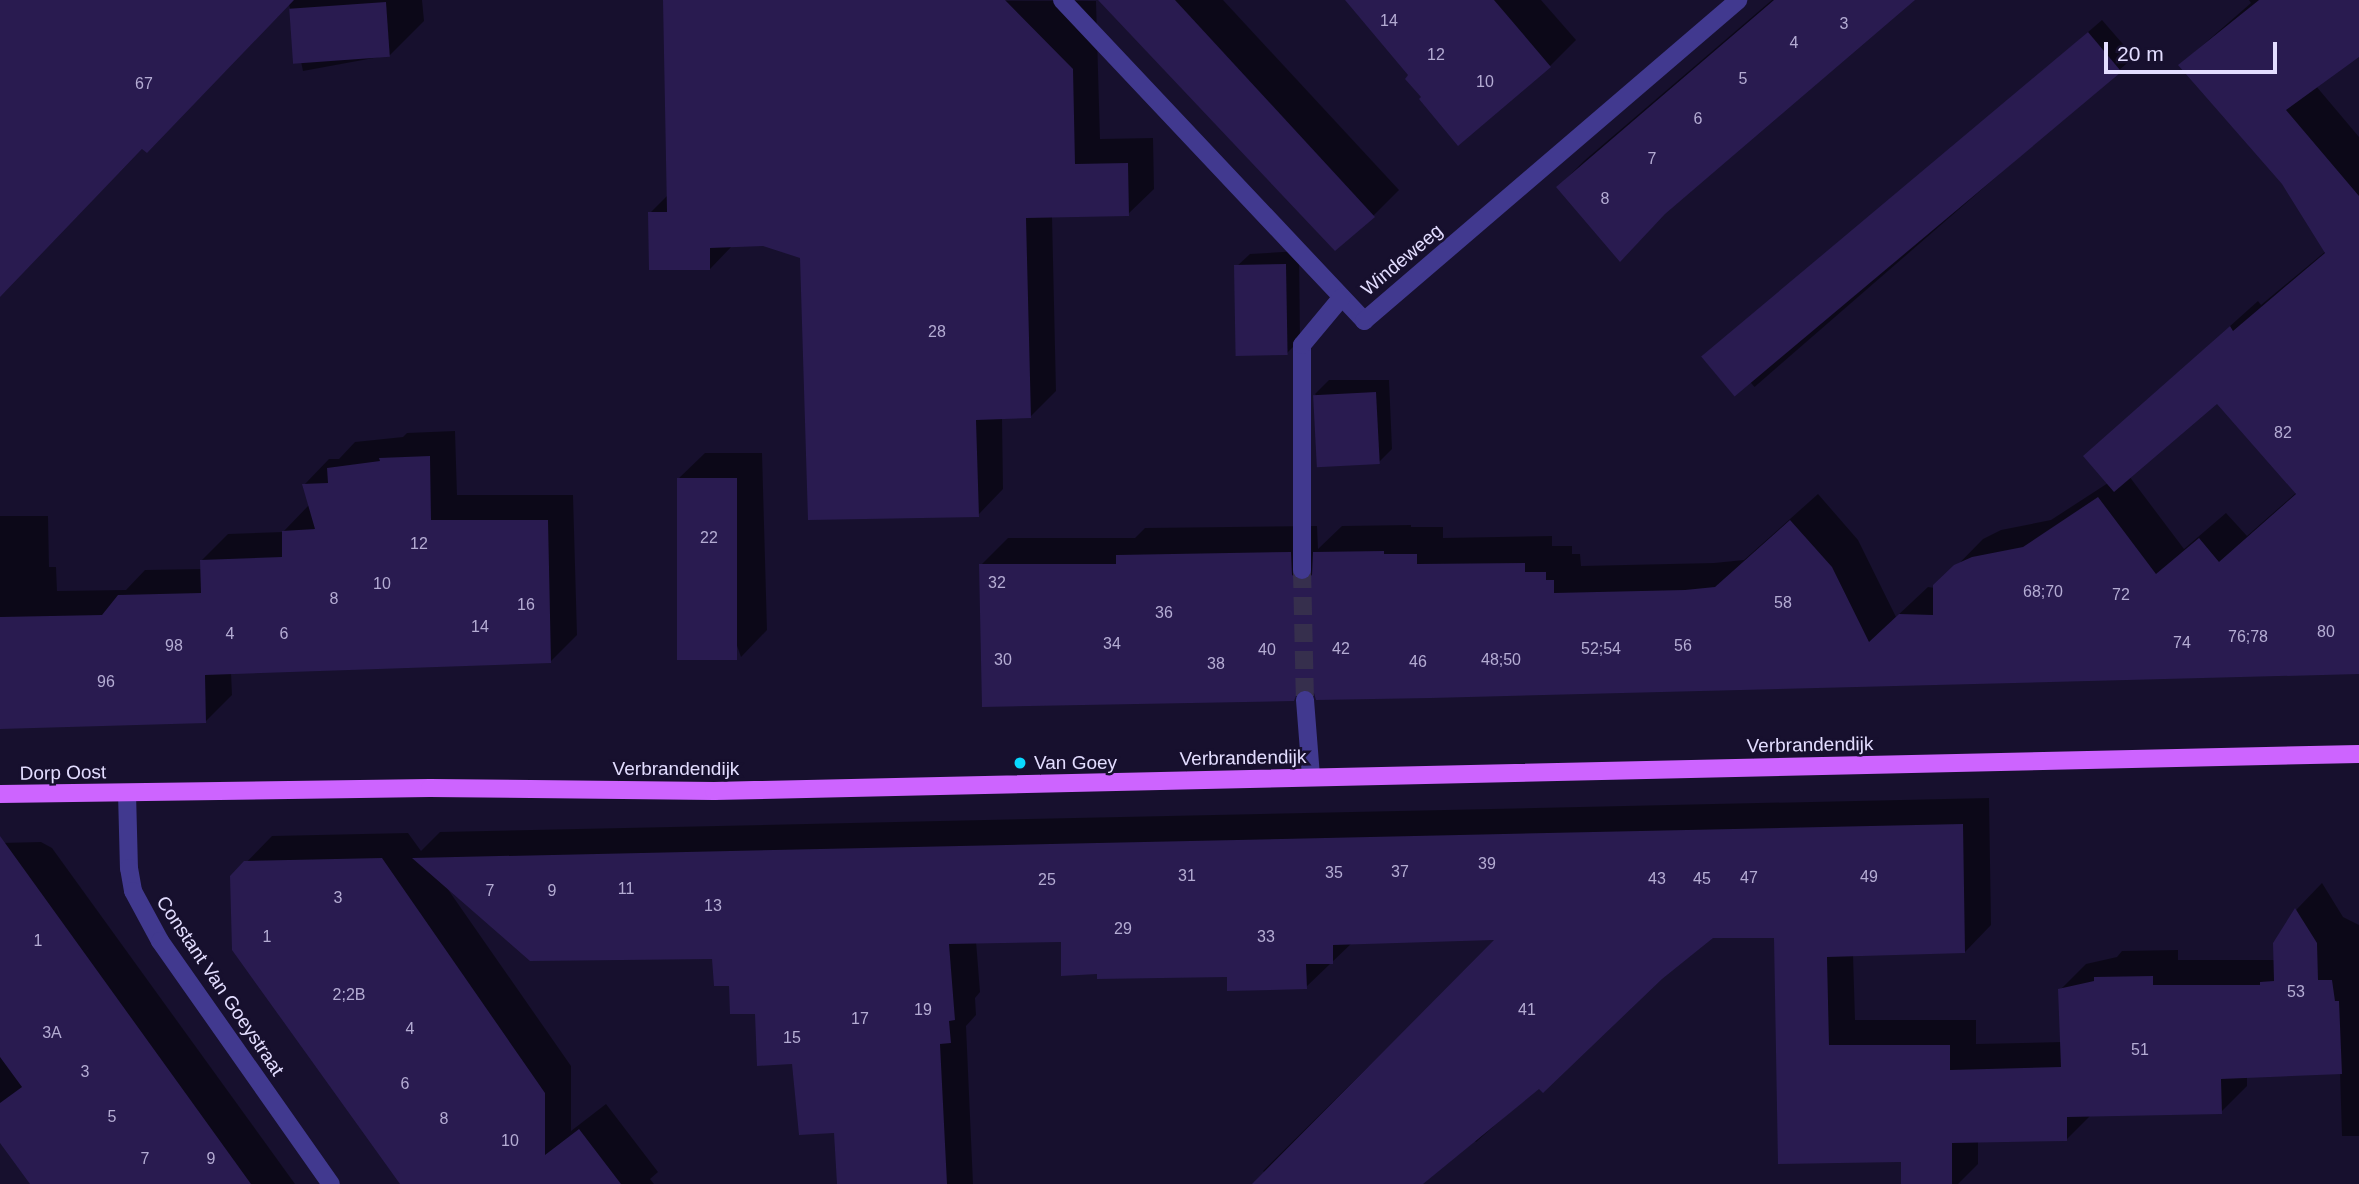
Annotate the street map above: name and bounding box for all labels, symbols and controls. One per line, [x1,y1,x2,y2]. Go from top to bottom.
house number: 14 [1380,11,1398,31]
house number: 3 [1840,14,1848,34]
scale bar [2107,28,2280,72]
house number: 4 [1790,33,1798,53]
text: 20 m [2117,42,2164,65]
house number: 12 [1427,45,1445,65]
house number: 5 [1739,69,1747,89]
house number: 10 [1476,72,1494,92]
house number: 67 [135,74,153,94]
house number: 6 [1694,109,1702,129]
house number: 7 [1648,149,1656,169]
house number: 8 [1601,189,1609,209]
street label: Windeweeg [1357,219,1447,301]
house number: 28 [928,322,946,342]
house number: 82 [2274,423,2292,443]
house number: 22 [700,528,718,548]
house number: 12 [410,534,428,554]
house number: 32 [988,573,1006,593]
house number: 10 [373,574,391,594]
house number: 68;70 [2023,582,2063,602]
house number: 72 [2112,585,2130,605]
house number: 8 [330,589,338,609]
house number: 58 [1774,593,1792,613]
house number: 16 [517,595,535,615]
house number: 36 [1155,603,1173,623]
house number: 14 [471,617,489,637]
house number: 80 [2317,622,2335,642]
house number: 4 [226,624,234,644]
house number: 6 [280,624,288,644]
house number: 76;78 [2228,627,2268,647]
house number: 74 [2173,633,2191,653]
house number: 34 [1103,634,1121,654]
house number: 98 [165,636,183,656]
house number: 56 [1674,636,1692,656]
house number: 42 [1332,639,1350,659]
house number: 52;54 [1581,639,1621,659]
house number: 40 [1258,640,1276,660]
house number: 30 [994,650,1012,670]
house number: 48;50 [1481,650,1521,670]
house number: 46 [1409,652,1427,672]
house number: 38 [1207,654,1225,674]
house number: 96 [97,672,115,692]
street label: Verbrandendijk [1746,732,1874,758]
street label: Verbrandendijk [1179,745,1307,771]
place label: Van Goey [1034,752,1117,774]
marker: Van Goey [1012,755,1028,771]
street label: Verbrandendijk [613,758,739,780]
street label: Dorp Oost [20,761,106,785]
house number: 39 [1478,854,1496,874]
house number: 37 [1391,862,1409,882]
house number: 35 [1325,863,1343,883]
house number: 31 [1178,866,1196,886]
house number: 49 [1860,867,1878,887]
house number: 47 [1740,868,1758,888]
house number: 43 [1648,869,1666,889]
house number: 45 [1693,869,1711,889]
house number: 25 [1038,870,1056,890]
house number: 11 [618,879,634,899]
house number: 7 [486,881,494,901]
house number: 9 [548,881,556,901]
house number: 3 [334,888,342,908]
street label: Constant Van Goeystraat [151,892,289,1080]
house number: 13 [704,896,722,916]
house number: 29 [1114,919,1132,939]
house number: 1 [263,927,271,947]
house number: 33 [1257,927,1275,947]
house number: 1 [34,931,42,951]
house number: 53 [2287,982,2305,1002]
house number: 2;2B [333,985,365,1005]
house number: 19 [914,1000,932,1020]
house number: 41 [1518,1000,1536,1020]
house number: 17 [851,1009,869,1029]
house number: 4 [406,1019,414,1039]
house number: 3A [42,1023,62,1043]
house number: 15 [783,1028,801,1048]
house number: 51 [2131,1040,2149,1060]
house number: 3 [81,1062,89,1082]
house number: 6 [401,1074,409,1094]
house number: 5 [108,1107,116,1127]
house number: 8 [440,1109,448,1129]
house number: 10 [501,1131,519,1151]
house number: 7 [141,1149,149,1169]
house number: 9 [207,1149,215,1169]

